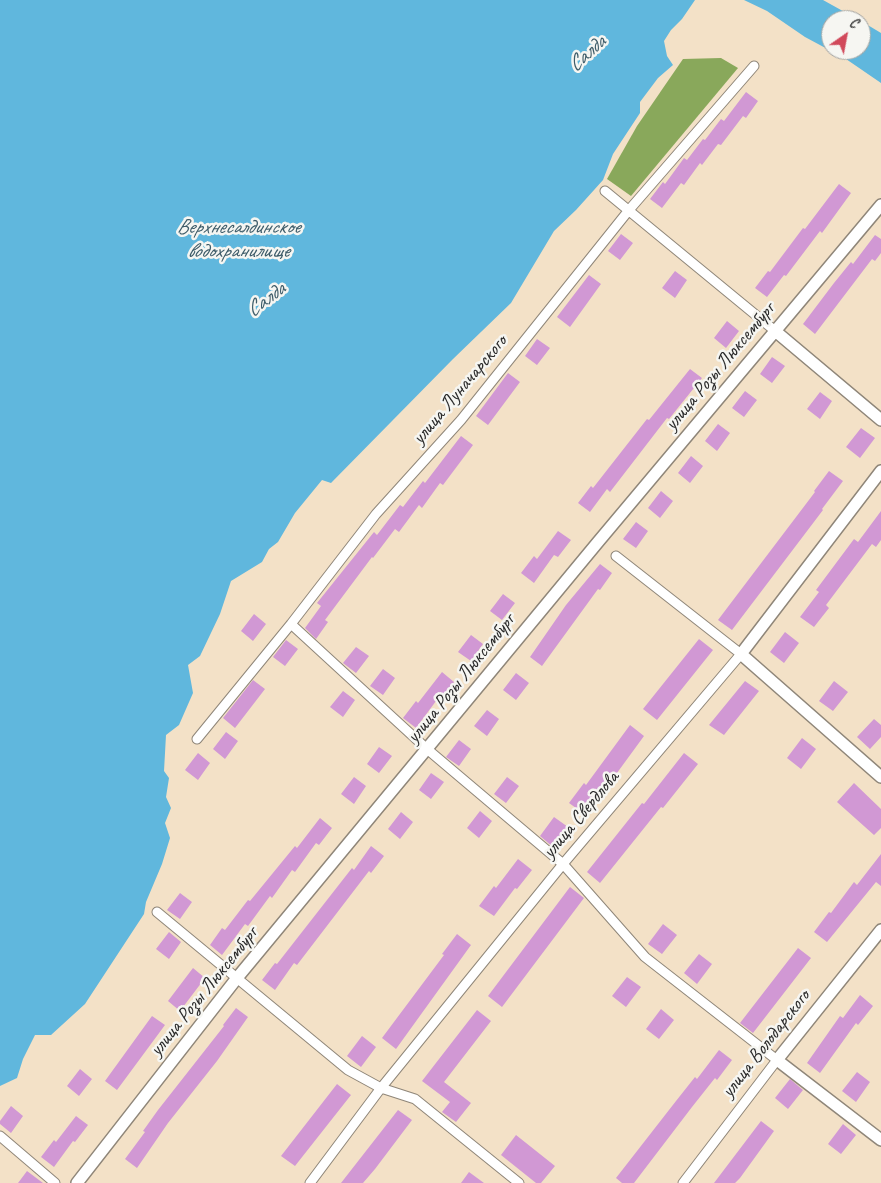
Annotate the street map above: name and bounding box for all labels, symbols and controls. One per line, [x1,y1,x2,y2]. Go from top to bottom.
north arrow [821,10,871,60]
text: С [846,14,861,32]
water label: Салда [563,30,611,78]
water label: Верхнесалдинское водохранилище [176,214,300,264]
water label: Салда [241,277,291,323]
street label: улица Розы Люксембург [660,298,780,436]
street label: улица Луначарского [407,330,513,450]
street label: улица Розы Люксембург [402,610,520,748]
street label: улица Свердлова [537,766,625,864]
street label: улица Розы Люксембург [145,923,263,1061]
street label: улица Володарского [716,985,816,1103]

